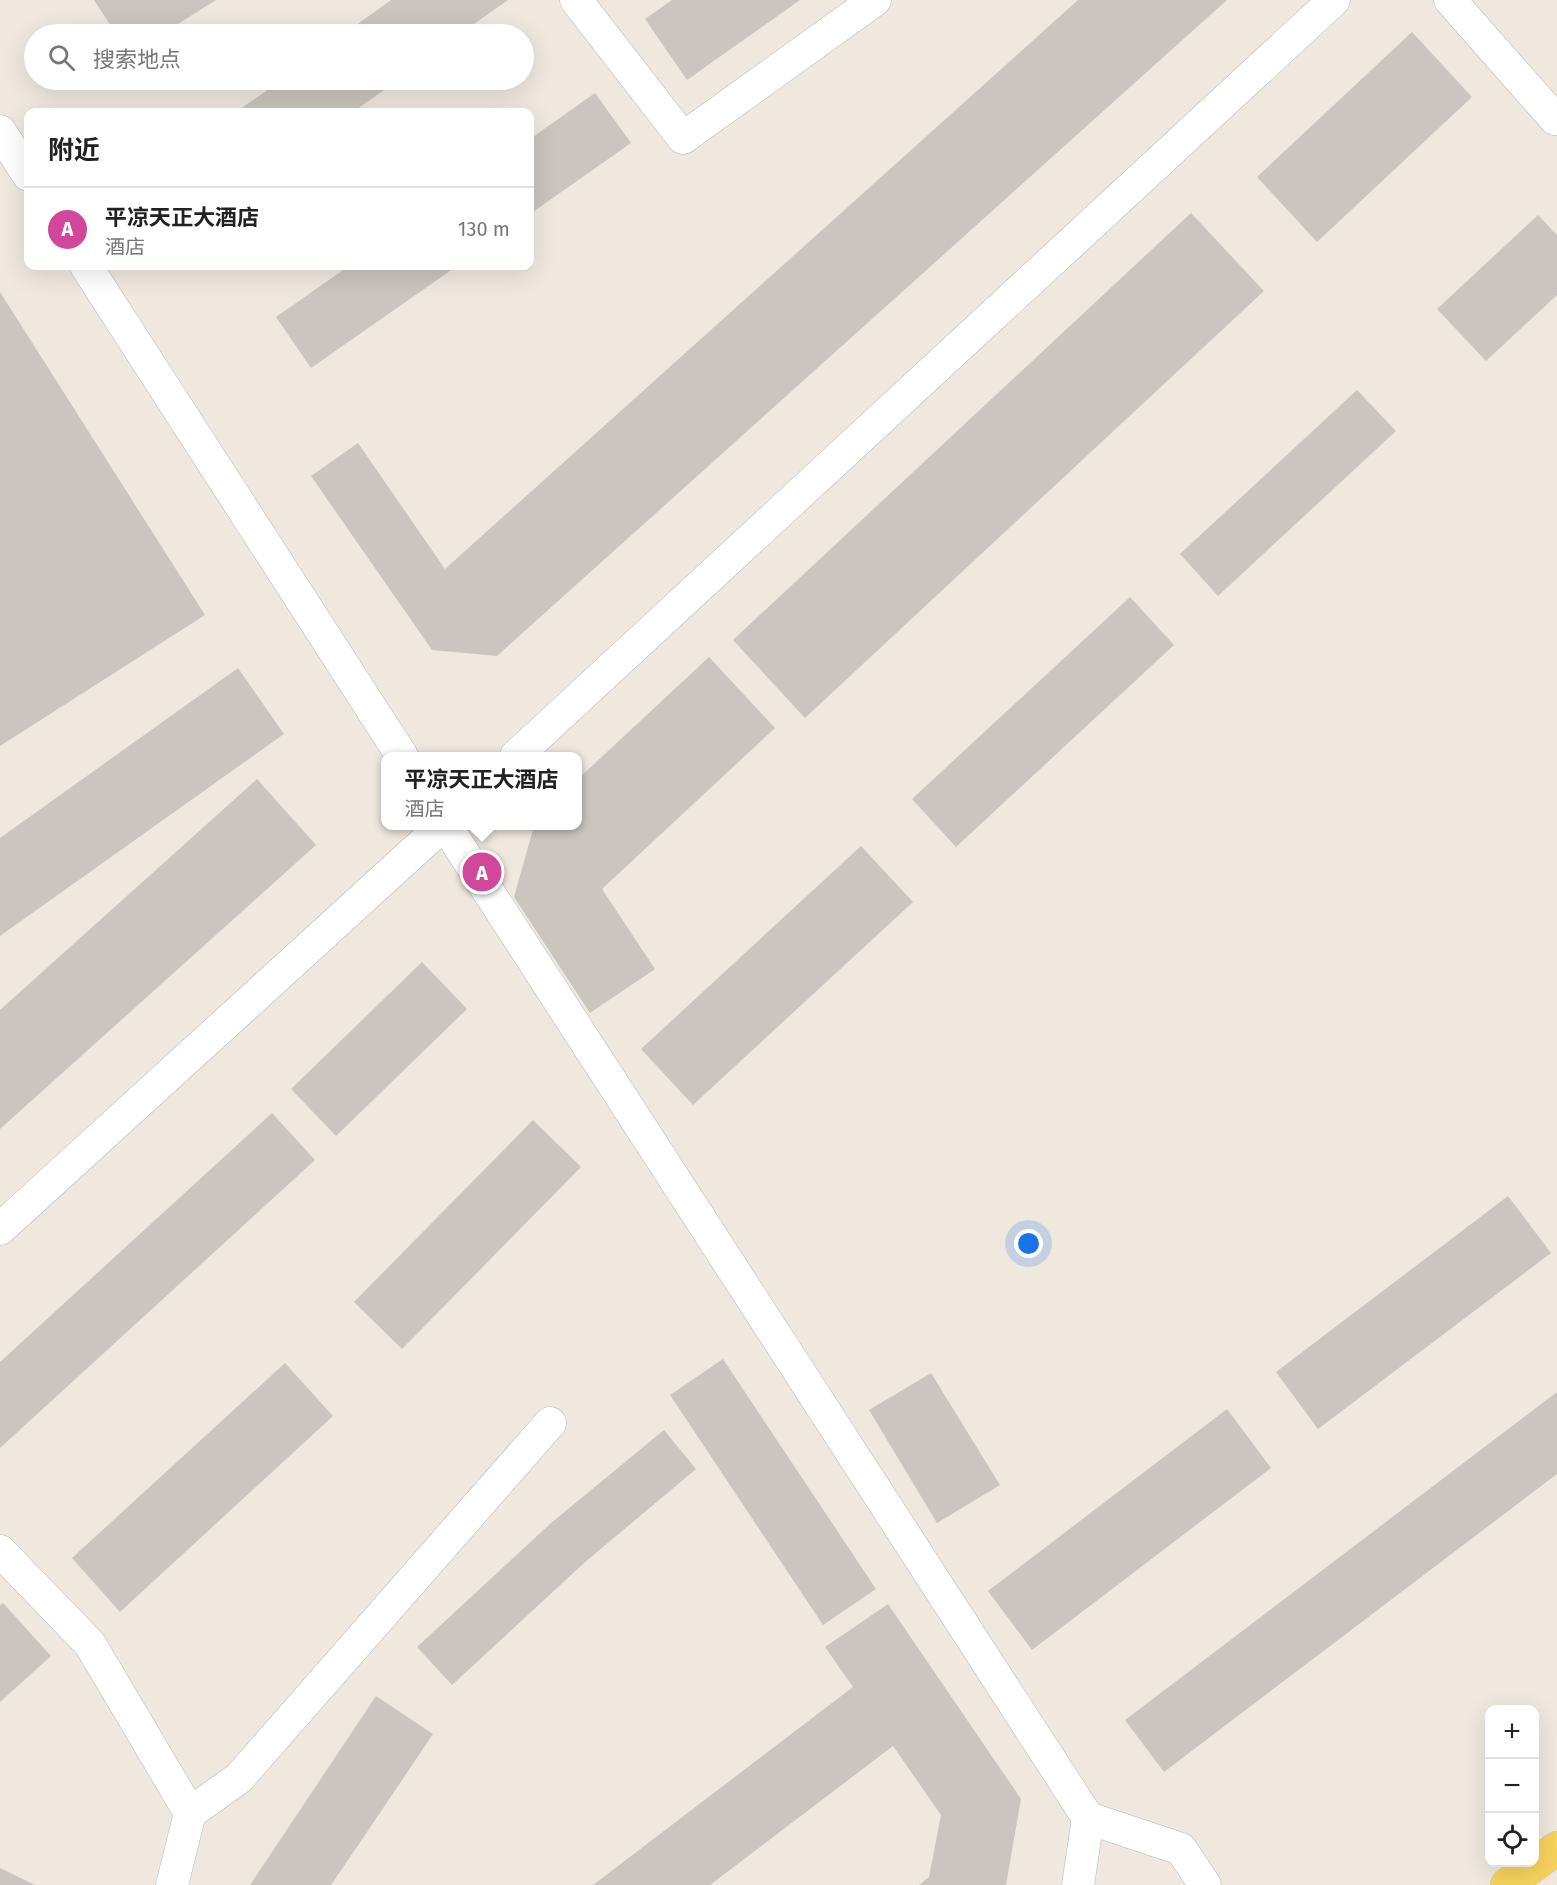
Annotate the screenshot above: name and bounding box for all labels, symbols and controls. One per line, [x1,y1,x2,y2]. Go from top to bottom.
search box [24,24,534,90]
icon: search [45,41,78,74]
text: 搜索地点 [93,46,181,73]
text: 附近 [48,135,100,166]
text: 平凉天正大酒店 [105,204,259,231]
text: A [62,217,73,241]
text: 130 m [458,217,510,241]
text: 酒店 [105,235,145,259]
popup [381,752,582,830]
text: 平凉天正大酒店 [404,766,559,793]
text: 酒店 [404,797,444,821]
pin: A [462,850,502,894]
your location [1014,1229,1043,1258]
map controls [1485,1705,1539,1867]
button: + [1485,1705,1539,1759]
button: − [1485,1759,1539,1813]
button: locate [1485,1813,1539,1867]

